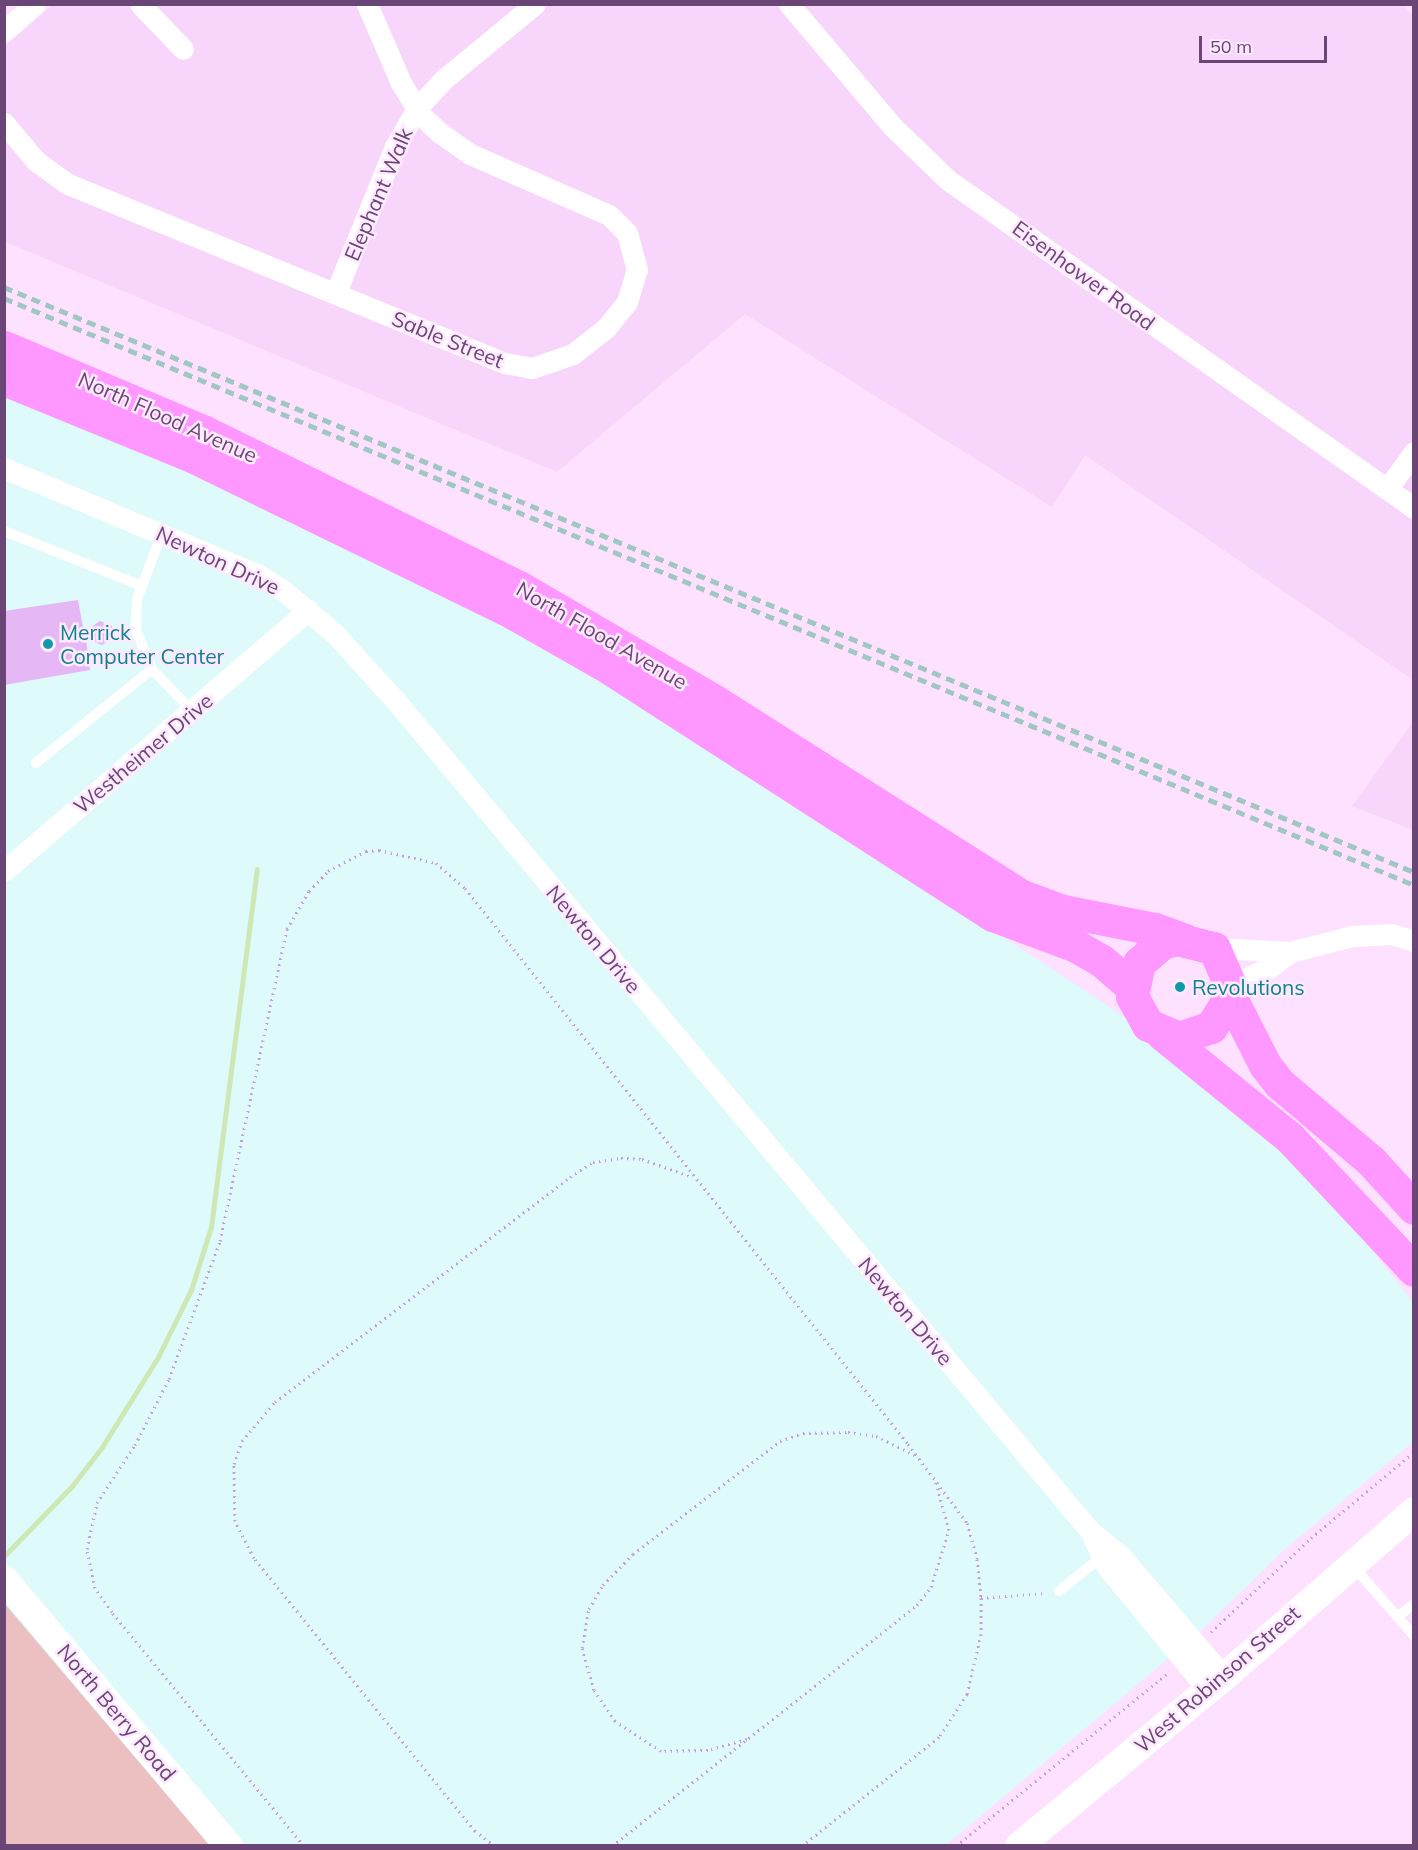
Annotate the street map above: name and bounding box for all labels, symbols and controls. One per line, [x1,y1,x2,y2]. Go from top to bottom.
scale bar [1202,24,1330,62]
text: 50 m [1210,35,1252,58]
street label: Elephant Walk [339,124,417,264]
street label: Eisenhower Road [1008,215,1160,335]
street label: Sable Street [388,305,508,373]
street label: North Flood Avenue [75,366,261,468]
street label: Newton Drive [152,520,284,600]
street label: North Flood Avenue [512,576,692,694]
place label: Merrick Computer Center [60,619,224,669]
marker: Merrick Computer Center [41,637,55,651]
street label: Westheimer Drive [68,688,218,818]
street label: Newton Drive [542,880,646,998]
place label: Revolutions [1192,974,1305,1000]
marker: Revolutions [1173,980,1187,994]
street label: Newton Drive [854,1252,958,1370]
street label: West Robinson Street [1129,1600,1305,1758]
street label: North Berry Road [52,1639,182,1785]

